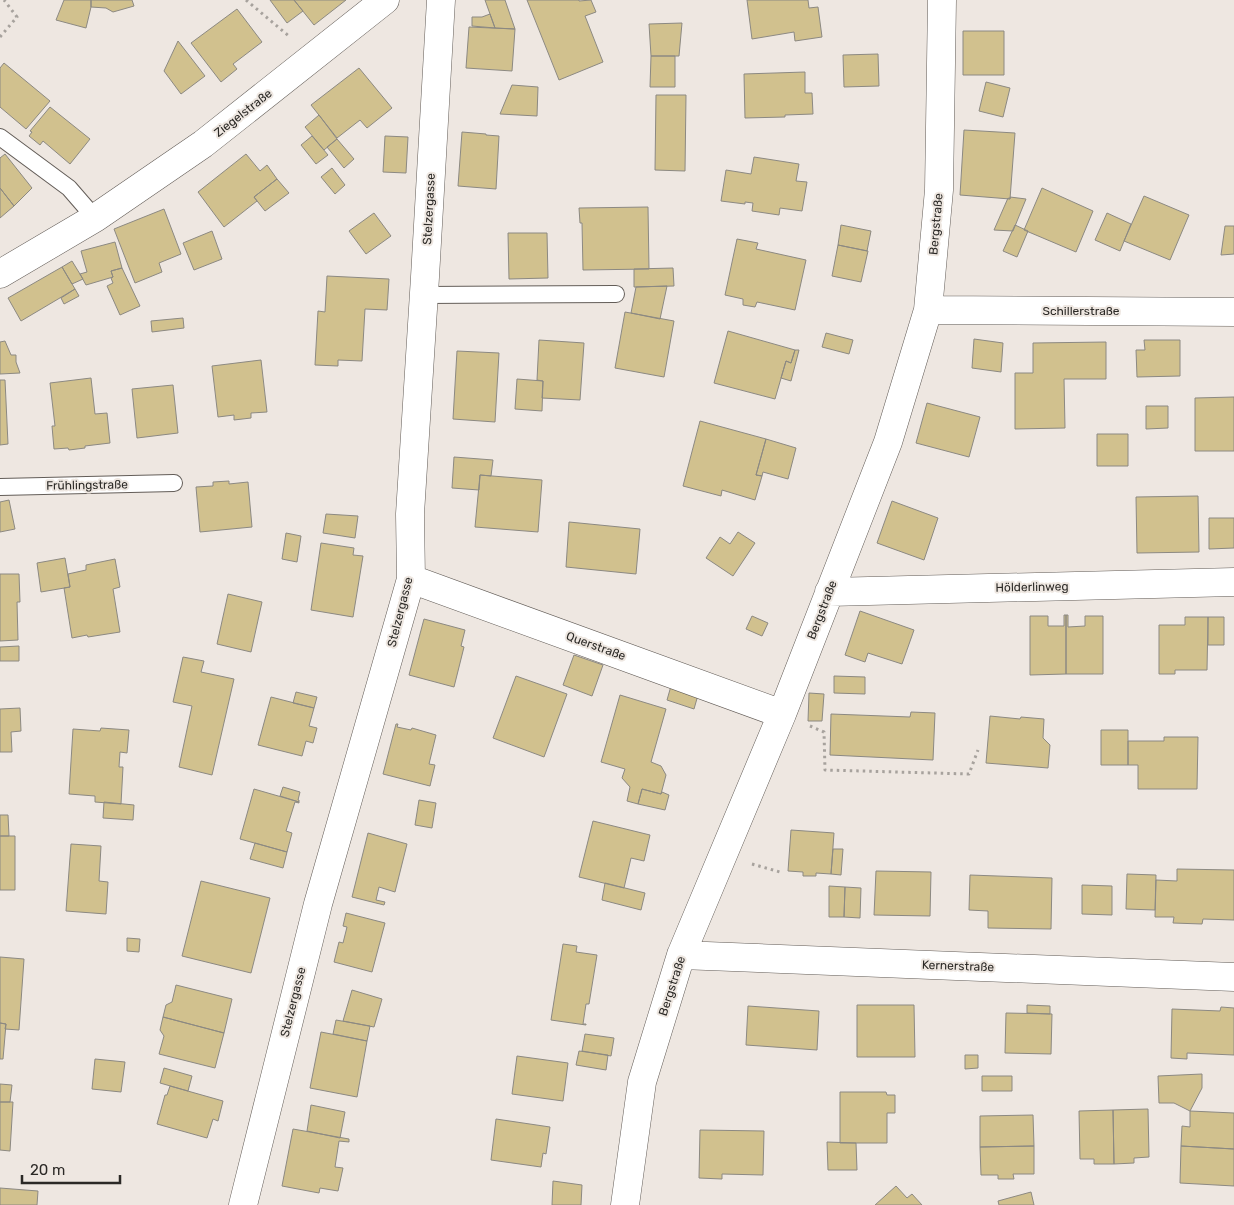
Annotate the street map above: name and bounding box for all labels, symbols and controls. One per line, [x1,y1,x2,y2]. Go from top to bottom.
street label: Ziegelstraße [211,86,275,140]
street label: Stelzergasse [420,173,438,245]
street label: Bergstraße [926,192,946,255]
street label: Schillerstraße [1042,304,1120,318]
street label: Frühlingstraße [46,477,128,493]
street label: Stelzergasse [385,575,416,648]
street label: Bergstraße [804,578,840,641]
street label: Hölderlinweg [995,579,1069,595]
street label: Querstraße [564,629,628,663]
street label: Bergstraße [656,954,688,1018]
street label: Kernerstraße [922,958,995,974]
street label: Stelzergasse [278,965,309,1038]
scale bar [22,1152,120,1184]
text: 20 m [30,1161,65,1179]

